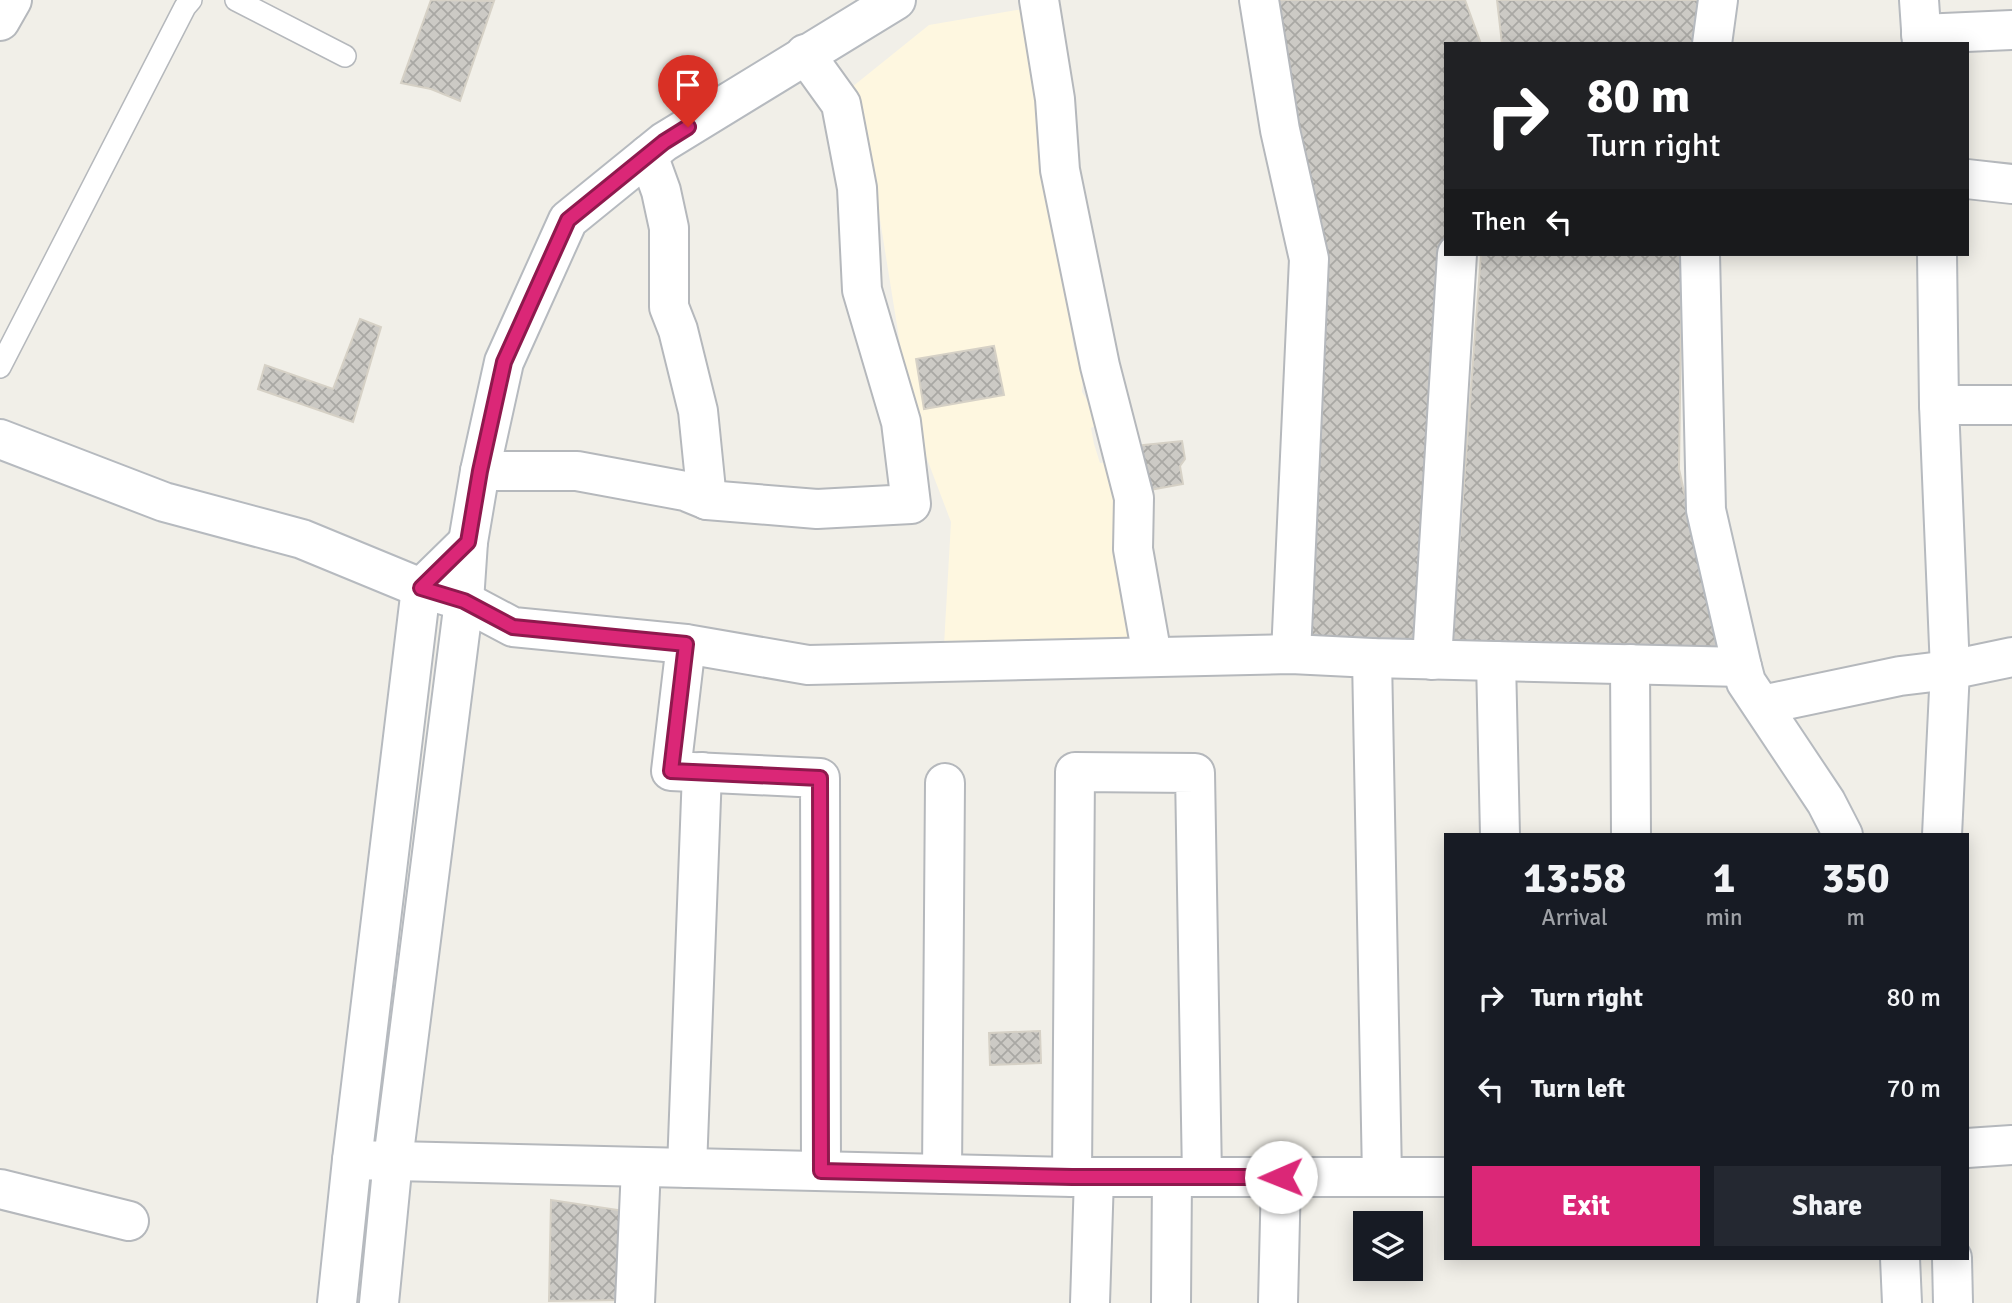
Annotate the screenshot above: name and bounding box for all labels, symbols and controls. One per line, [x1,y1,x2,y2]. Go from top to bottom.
pin [658,55,718,127]
icon: arrive [669,66,707,104]
text: 80 m [1587,66,1690,126]
icon: right [1472,70,1563,161]
text: Turn right [1587,126,1720,165]
icon: left [1540,203,1578,241]
text: Then [1472,206,1526,238]
text: 13:58 [1523,853,1626,904]
text: 1 [1713,853,1735,904]
text: 350 [1822,853,1890,904]
text: Arrival [1542,903,1608,932]
text: min [1705,903,1743,932]
text: m [1847,903,1865,932]
icon: right [1472,979,1510,1017]
text: Turn right [1531,982,1643,1014]
text: 80 m [1886,982,1941,1014]
icon: left [1472,1070,1510,1108]
text: Turn left [1531,1073,1625,1105]
text: 70 m [1886,1073,1941,1105]
position arrow [1244,1140,1318,1214]
button: Exit [1472,1166,1700,1246]
button: Share [1714,1166,1941,1246]
map controls [1353,1211,1423,1281]
button: layers [1353,1211,1423,1281]

